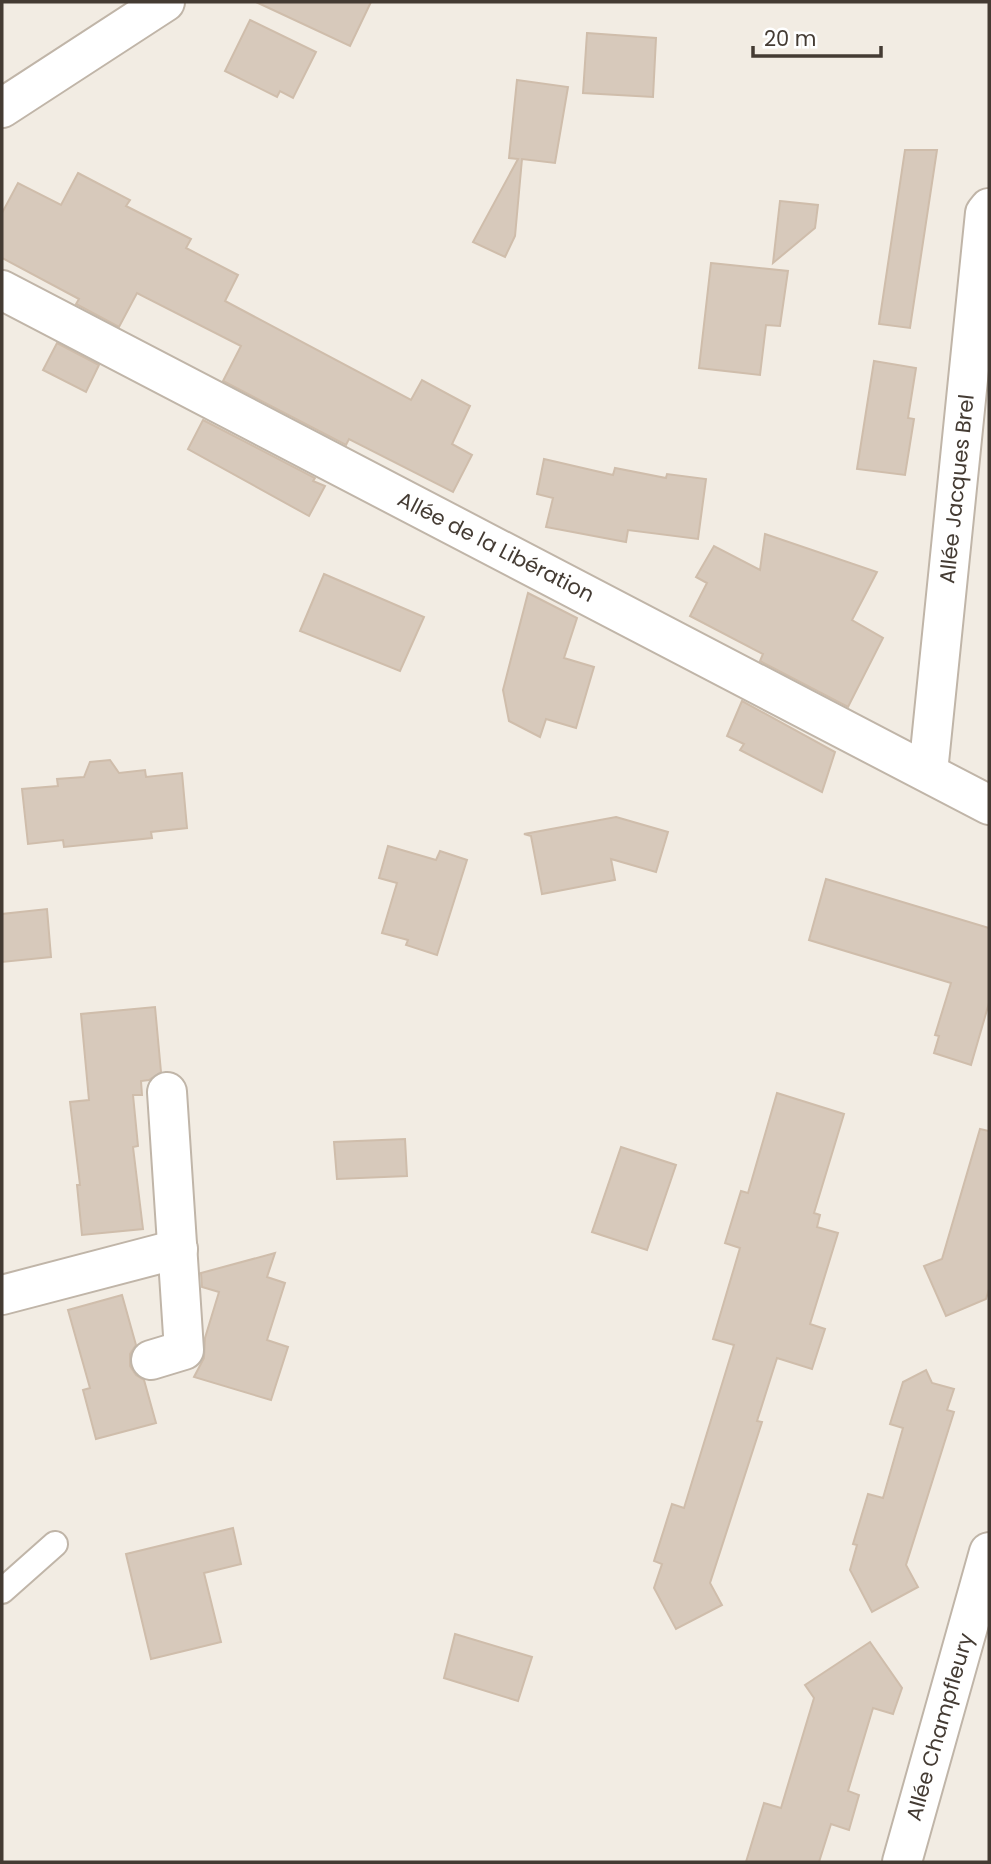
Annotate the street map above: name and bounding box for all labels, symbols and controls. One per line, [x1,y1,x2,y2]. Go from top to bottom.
scale bar [753,14,881,58]
text: 20 m [764,24,817,53]
street label: Allée Jacques Brel [932,393,981,585]
street label: Allée de la Libération [393,484,600,609]
street label: Allée Champfleury [899,1629,980,1824]

